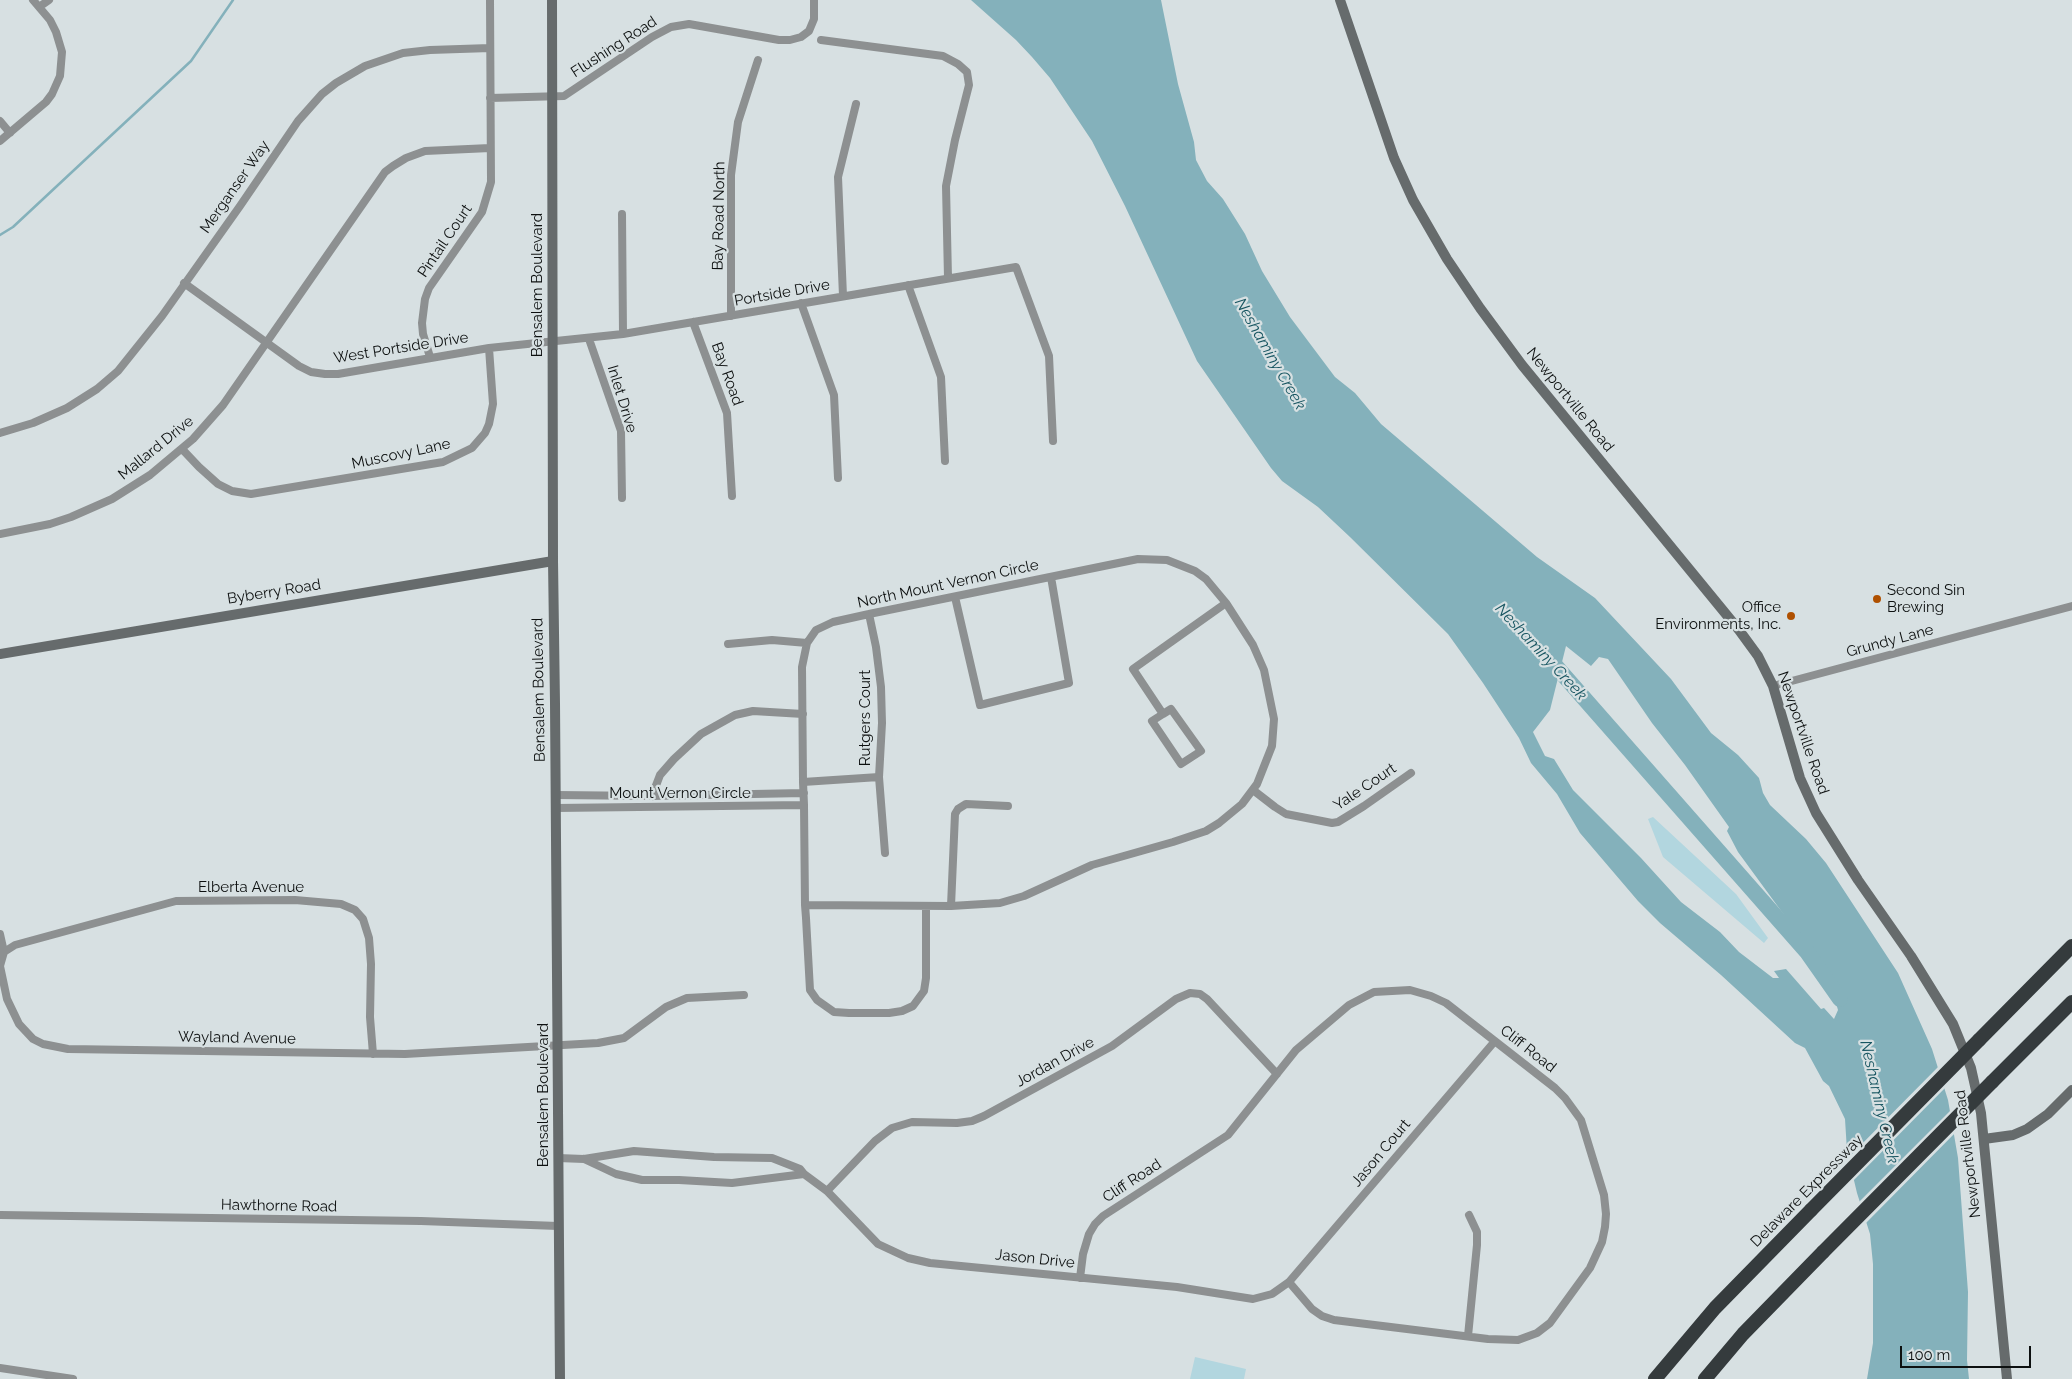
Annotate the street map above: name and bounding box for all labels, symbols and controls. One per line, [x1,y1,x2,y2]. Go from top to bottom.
street label: Flushing Road [568,13,660,81]
street label: Merganser Way [196,137,274,237]
street label: Bay Road North [709,161,729,271]
street label: Pintail Court [414,201,476,281]
street label: Bensalem Boulevard [528,213,546,357]
street label: Portside Drive [733,276,831,310]
water label: Neshaminy Creek [1230,295,1310,413]
street label: West Portside Drive [332,328,470,368]
street label: Bay Road [707,340,747,408]
street label: Newportville Road [1522,344,1618,456]
street label: Inlet Drive [603,363,641,435]
street label: Mallard Drive [115,412,197,484]
street label: Muscovy Lane [350,435,452,473]
street label: North Mount Vernon Circle [856,556,1040,612]
street label: Byberry Road [226,576,322,608]
place label: Second Sin Brewing [1887,581,1965,616]
marker: Second Sin Brewing [1871,593,1883,605]
place label: Office Environments, Inc. [1655,598,1781,633]
water label: Neshaminy Creek [1491,599,1591,705]
marker: Office Environments, Inc. [1785,610,1797,622]
street label: Bensalem Boulevard [529,618,549,762]
street label: Grundy Lane [1844,621,1936,661]
street label: Newportville Road [1774,669,1832,797]
street label: Rutgers Court [856,670,874,766]
street label: Yale Court [1330,759,1400,815]
street label: Mount Vernon Circle [609,784,751,802]
street label: Elberta Avenue [198,878,304,896]
street label: Cliff Road [1496,1022,1560,1076]
street label: Bensalem Boulevard [534,1023,552,1167]
street label: Wayland Avenue [178,1028,296,1048]
street label: Jordan Drive [1013,1033,1097,1091]
water label: Neshaminy Creek [1856,1039,1902,1165]
street label: Newportville Road [1951,1089,1985,1219]
street label: Jason Court [1348,1116,1414,1190]
street label: Delaware Expressway [1747,1131,1867,1251]
street label: Cliff Road [1099,1155,1165,1207]
street label: Hawthorne Road [221,1196,337,1216]
street label: Jason Drive [994,1246,1076,1272]
scale bar [1902,1336,2033,1368]
text: 100 m [1908,1346,1950,1364]

